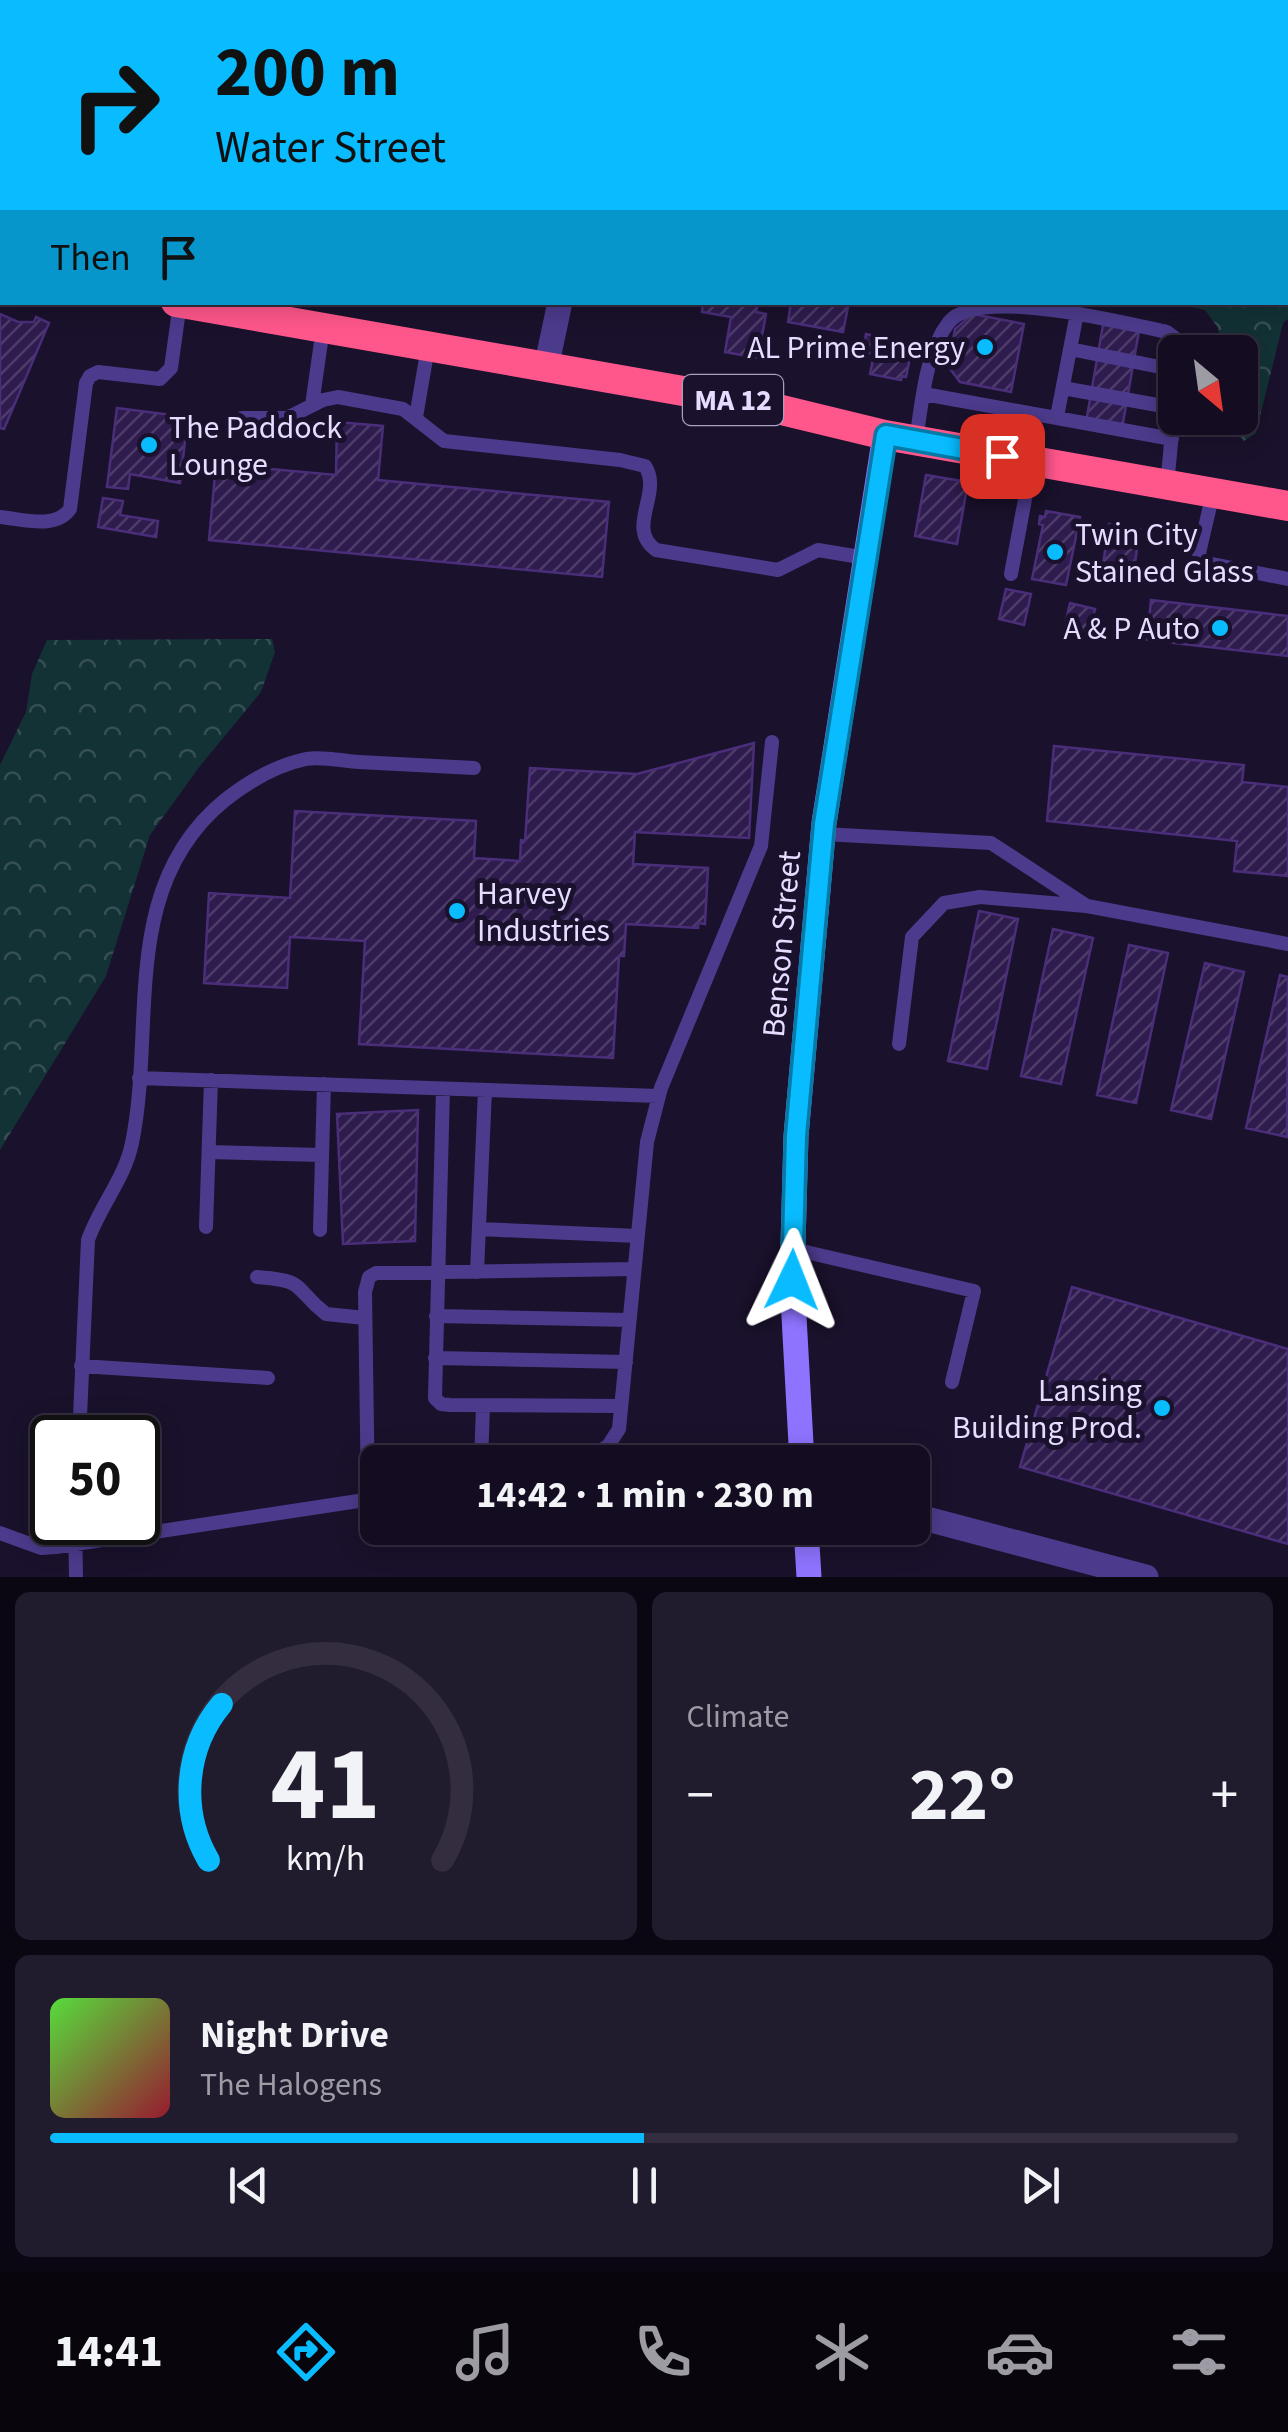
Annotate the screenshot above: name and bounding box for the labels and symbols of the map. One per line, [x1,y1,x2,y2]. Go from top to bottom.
place label: AL Prime Energy [747,325,965,371]
north arrow [1158,335,1258,435]
marker: AL Prime Energy [974,336,996,358]
road number: MA 12 [683,375,783,425]
place label: The Paddock Lounge [169,405,342,488]
pin [960,414,1045,499]
marker: The Paddock Lounge [138,434,160,456]
place label: Twin City Stained Glass [1075,512,1254,595]
marker: Twin City Stained Glass [1044,541,1066,563]
place label: A & P Auto [1064,606,1200,652]
marker: A & P Auto [1209,617,1231,639]
street label: Benson Street [751,849,813,1039]
place label: Harvey Industries [477,871,610,954]
marker: Harvey Industries [446,900,468,922]
position arrow [740,1228,844,1332]
place label: Lansing Building Prod. [952,1368,1142,1451]
marker: Lansing Building Prod. [1151,1397,1173,1419]
speed limit sign: 50 [30,1415,160,1545]

